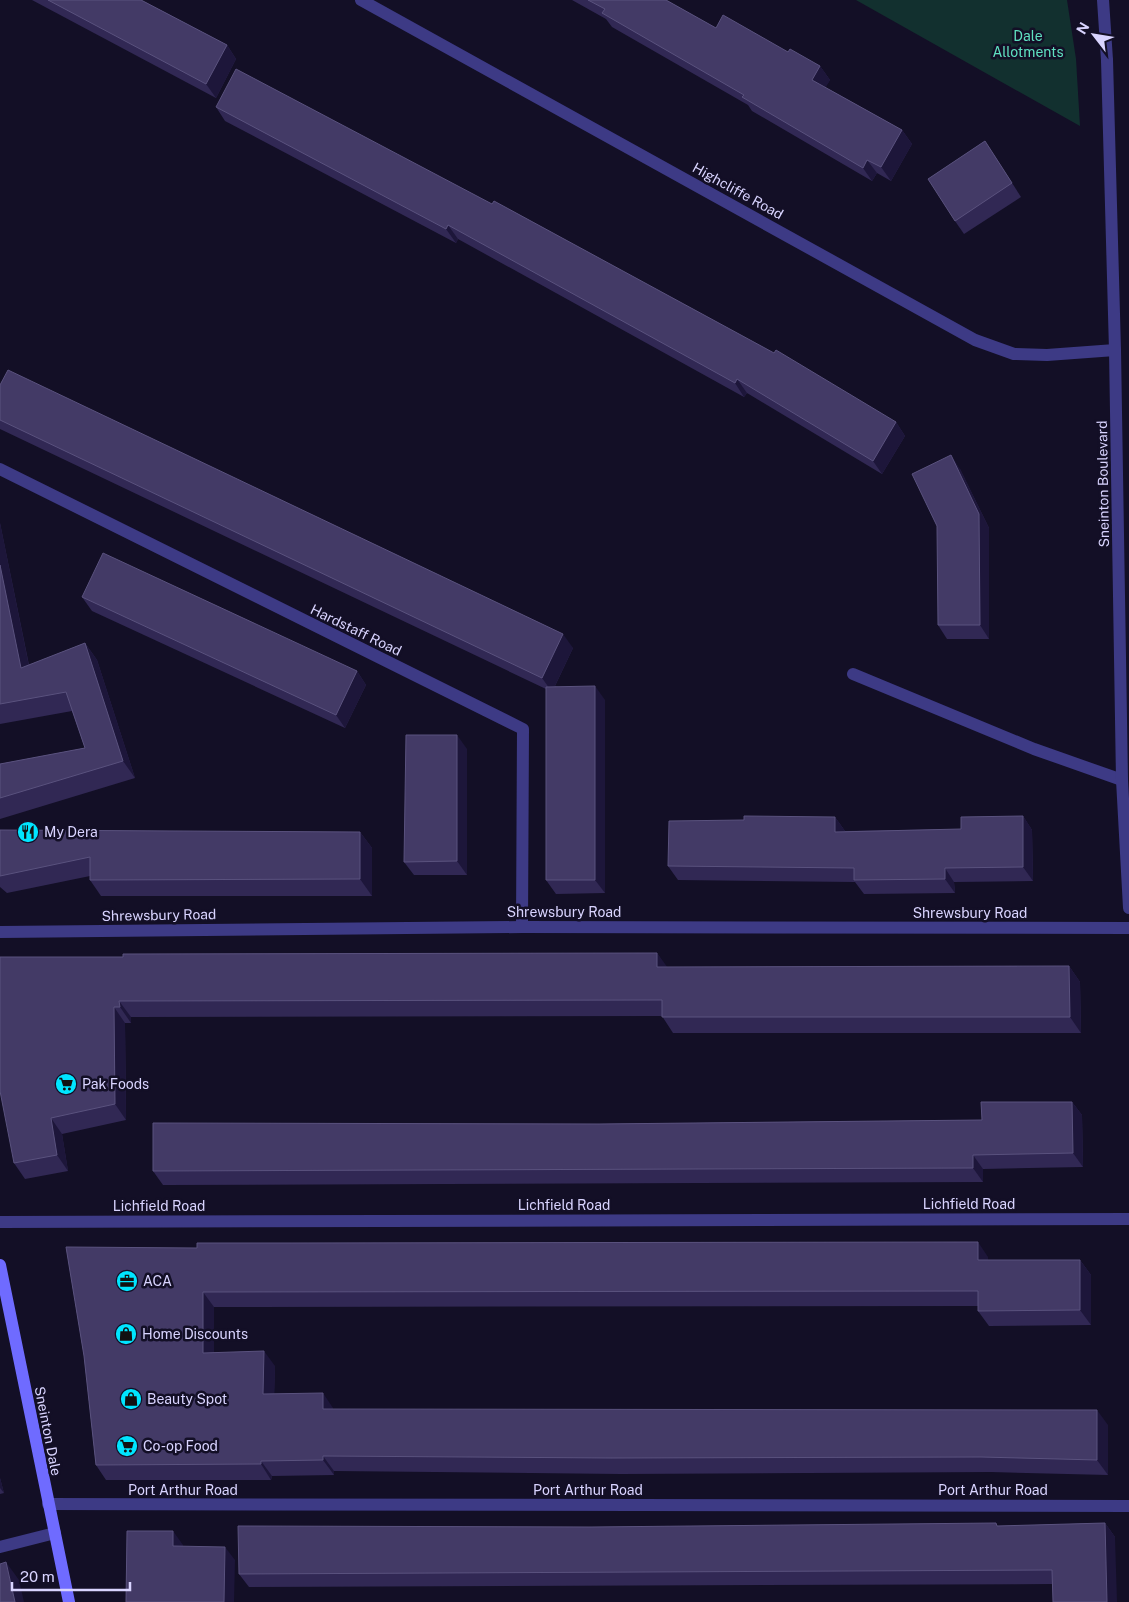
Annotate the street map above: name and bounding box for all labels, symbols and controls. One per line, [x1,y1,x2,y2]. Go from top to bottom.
north arrow [1069,10,1119,60]
text: N [1073,19,1093,37]
park label: Dale Allotments [992,28,1064,60]
street label: Highcliffe Road [690,159,786,223]
street label: Sneinton Boulevard [1094,420,1112,548]
street label: Hardstaff Road [308,601,404,659]
restaurant icon: My Dera [16,820,40,844]
place label: My Dera [44,824,98,840]
street label: Shrewsbury Road [507,904,621,920]
street label: Shrewsbury Road [913,905,1027,921]
street label: Shrewsbury Road [102,906,216,924]
supermarket icon: Pak Foods [54,1072,78,1096]
place label: Pak Foods [82,1076,149,1092]
street label: Lichfield Road [923,1196,1015,1212]
street label: Lichfield Road [518,1197,610,1213]
street label: Lichfield Road [113,1198,205,1214]
office icon: ACA [115,1269,139,1293]
place label: ACA [143,1273,172,1289]
shop icon: Home Discounts [114,1322,138,1346]
place label: Home Discounts [142,1326,248,1342]
street label: Sneinton Dale [31,1385,65,1477]
shop icon: Beauty Spot [119,1387,143,1411]
place label: Beauty Spot [147,1391,227,1407]
supermarket icon: Co-op Food [115,1434,139,1458]
place label: Co-op Food [143,1438,218,1454]
street label: Port Arthur Road [128,1482,238,1498]
street label: Port Arthur Road [533,1482,643,1498]
street label: Port Arthur Road [938,1482,1048,1498]
scale bar [12,1560,130,1592]
text: 20 m [20,1568,55,1585]

